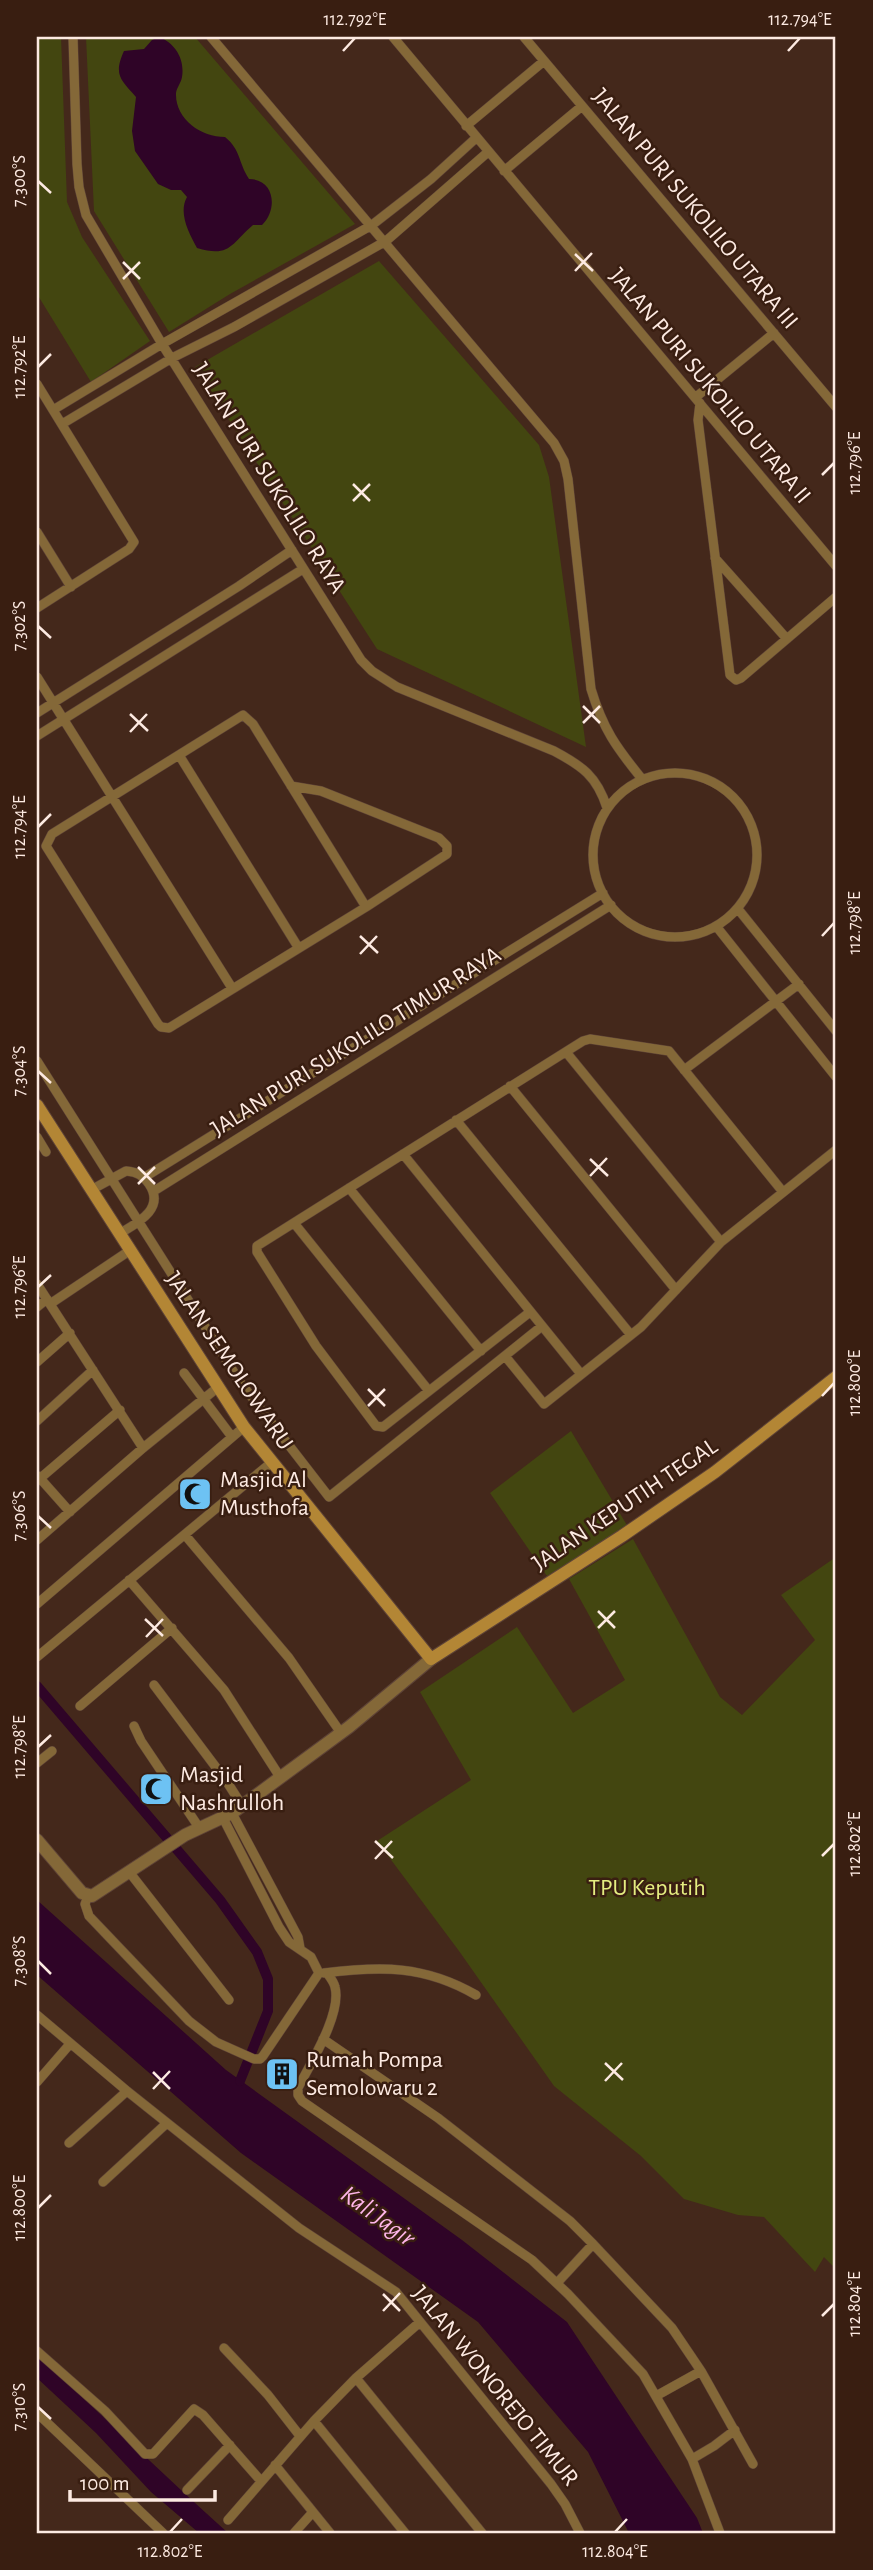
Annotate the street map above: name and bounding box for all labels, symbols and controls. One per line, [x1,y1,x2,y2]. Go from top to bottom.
text: 112.792°E [324,11,387,29]
text: 112.794°E [768,11,832,29]
street label: JALAN PURI SUKOLILO UTARA III [588,84,802,334]
text: 7.300°S [11,155,29,207]
street label: JALAN PURI SUKOLILO UTARA II [605,264,815,508]
text: 112.792°E [11,335,29,398]
street label: JALAN PURI SUKOLILO RAYA [188,358,350,598]
text: 112.796°E [846,431,864,495]
text: 7.302°S [11,601,29,651]
text: 112.794°E [11,795,29,859]
text: 112.798°E [846,891,864,955]
street label: JALAN PURI SUKOLILO TIMUR RAYA [207,943,505,1141]
text: 7.304°S [11,1046,29,1096]
text: 112.796°E [11,1255,29,1319]
street label: JALAN SEMOLOWARU [161,1268,297,1454]
text: 112.800°E [846,1350,864,1416]
street label: JALAN KEPUTIH TEGAL [528,1434,722,1576]
place label: Masjid Al Musthofa [220,1468,309,1520]
mosque icon: Masjid Al Musthofa [176,1475,214,1513]
text: 7.306°S [11,1491,29,1541]
text: 112.798°E [11,1715,29,1779]
place label: Masjid Nashrulloh [180,1763,284,1815]
mosque icon: Masjid Nashrulloh [137,1770,175,1808]
text: 112.802°E [846,1811,864,1876]
park label: TPU Keputih [588,1876,706,1900]
text: 7.308°S [11,1936,29,1986]
place label: Rumah Pompa Semolowaru 2 [306,2048,443,2100]
building icon: Rumah Pompa Semolowaru 2 [263,2055,301,2093]
text: 112.800°E [11,2175,29,2241]
water label: Kali Jagir [336,2181,421,2252]
text: 112.804°E [846,2271,864,2337]
street label: JALAN WONOREJO TIMUR [407,2281,583,2491]
text: 7.310°S [11,2383,29,2431]
scale bar [70,2458,215,2502]
text: 100 m [80,2473,130,2494]
text: 112.802°E [138,2543,203,2561]
text: 112.804°E [582,2543,648,2561]

